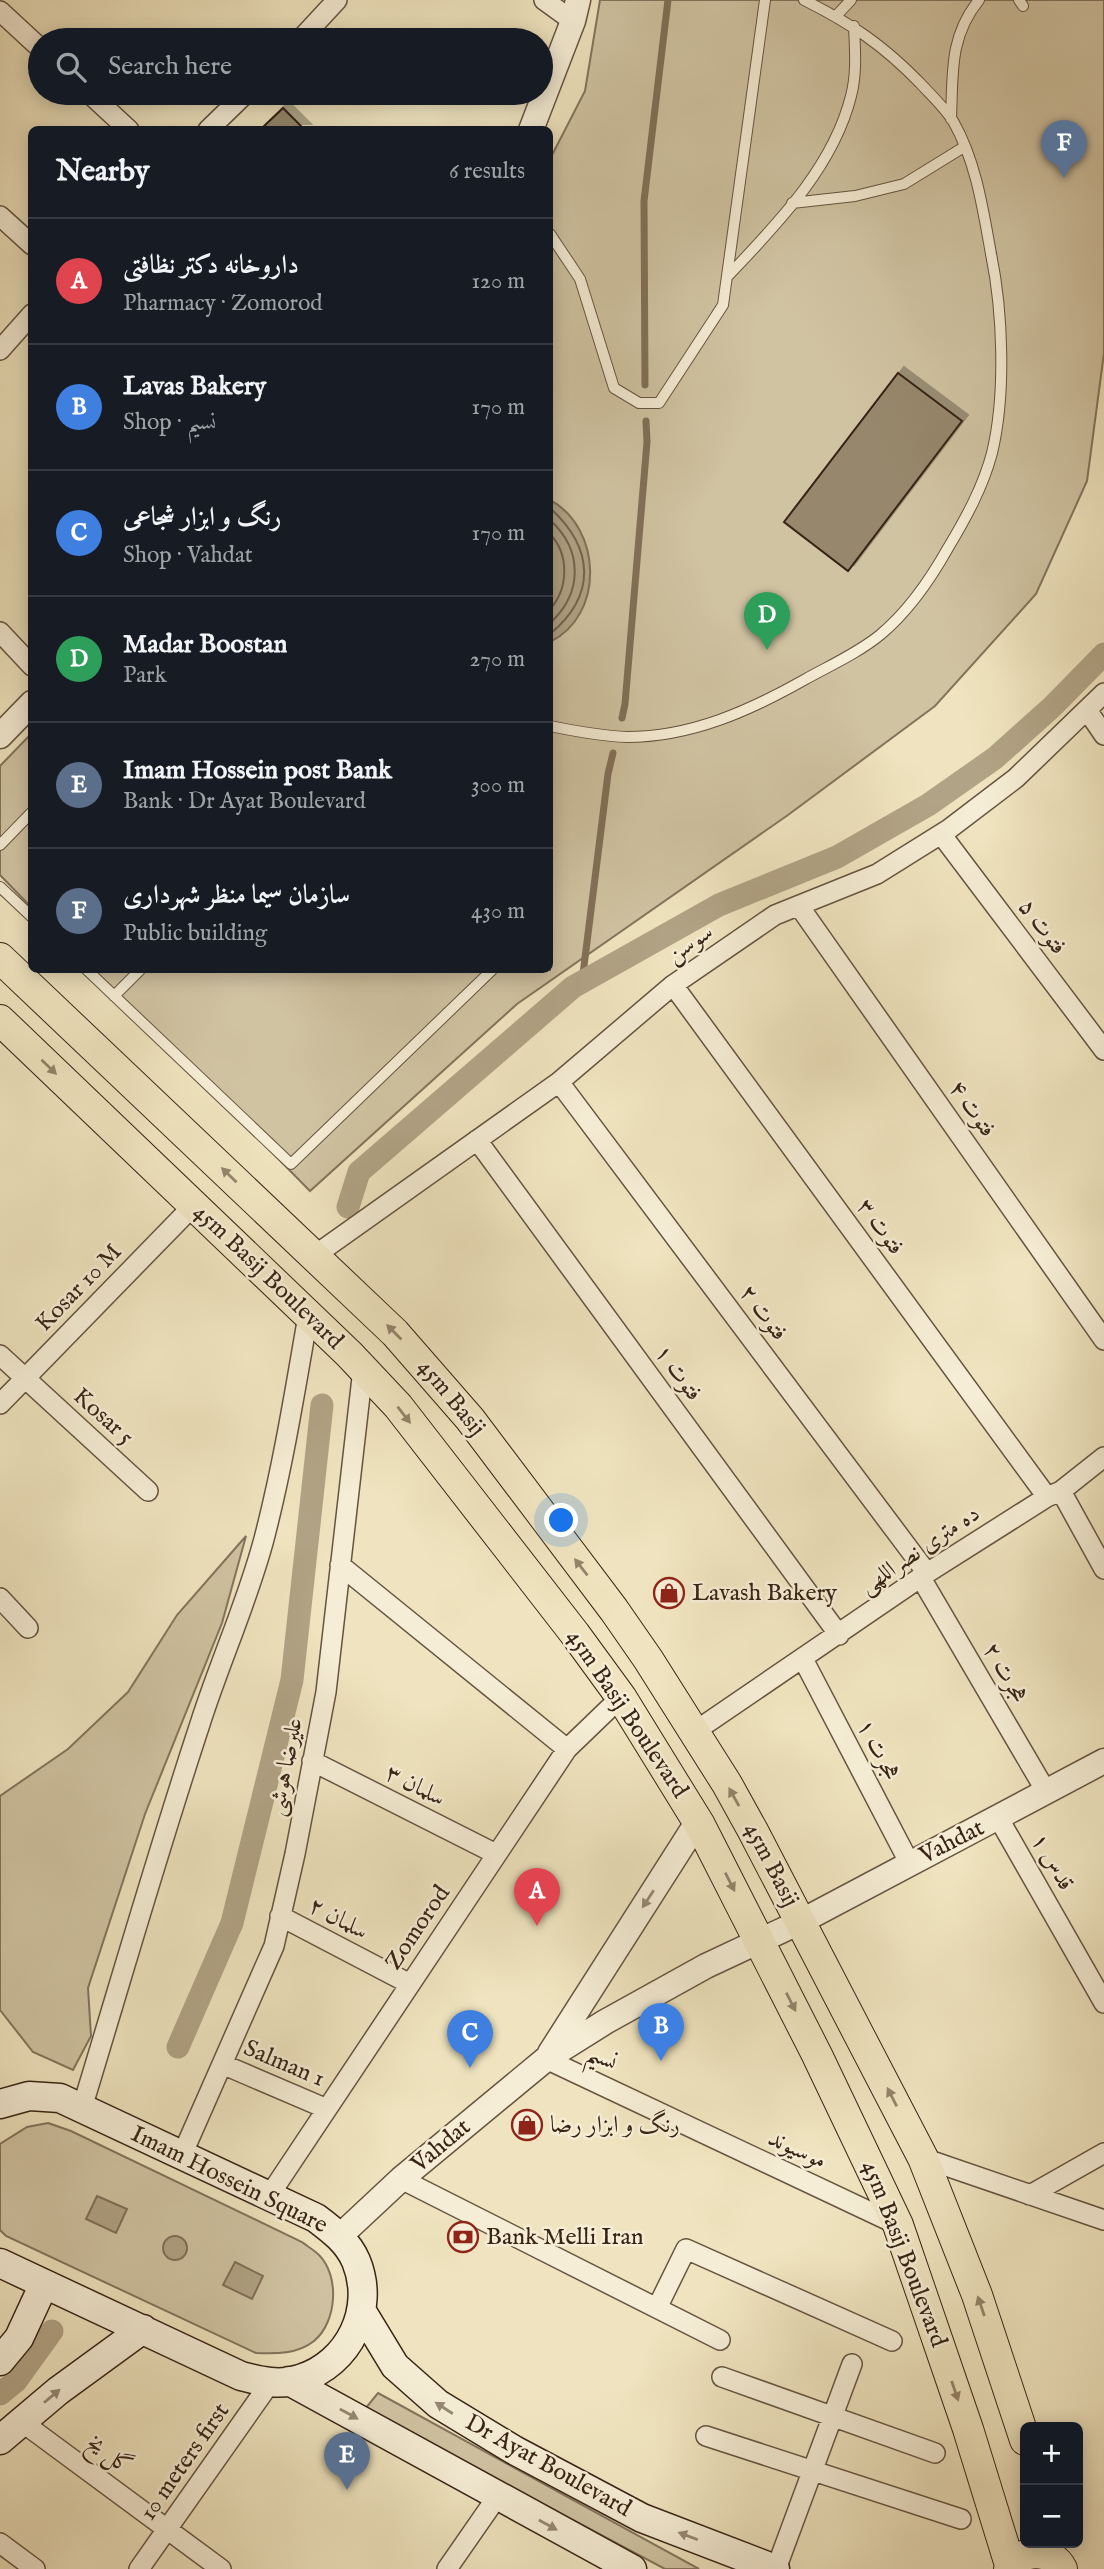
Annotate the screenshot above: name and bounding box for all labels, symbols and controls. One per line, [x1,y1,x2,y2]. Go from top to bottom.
search box [28,28,553,105]
icon: search [52,48,90,86]
text: Search here [108,50,232,83]
pin: F [1041,120,1087,178]
text: Nearby [56,153,149,191]
text: 6 results [449,157,525,186]
text: داروخانه دکتر نظافتی [123,249,299,282]
text: A [71,267,87,296]
text: 120 m [472,267,525,296]
text: Pharmacy · Zomorod [123,289,323,318]
text: Lavas Bakery [123,370,266,403]
text: B [71,393,87,422]
text: 170 m [472,393,525,422]
text: Shop · نسیم [123,408,216,437]
text: رنگ و ابزار شجاعی [123,501,281,534]
text: C [71,519,87,548]
text: 170 m [472,519,525,548]
text: Shop · Vahdat [123,541,253,570]
pin: D [744,592,790,650]
text: Madar Boostan [123,628,287,661]
text: D [70,645,88,674]
text: 270 m [470,645,525,674]
text: Park [123,661,167,690]
text: Imam Hossein post Bank [123,754,392,787]
text: E [71,771,87,800]
text: 300 m [471,771,525,800]
text: Bank · Dr Ayat Boulevard [123,787,366,816]
text: سازمان سیما منظر شهرداری [123,879,350,912]
street label: فتوت ۵ [1011,893,1073,961]
text: F [72,897,86,926]
text: 430 m [471,897,525,926]
street label: سوسن [660,917,720,971]
text: Public building [123,919,267,948]
one-way arrow [40,1059,57,1075]
street label: فتوت ۴ [941,1074,1003,1144]
one-way arrow [221,1168,238,1184]
street label: فتوت ۳ [849,1193,911,1261]
street label: 45m Basij Boulevard [186,1197,350,1357]
street label: Kosar 10 M [29,1237,129,1339]
street label: فتوت ۲ [732,1279,794,1347]
one-way arrow [386,1324,402,1341]
street label: فتوت ۱ [647,1339,709,1407]
street label: 45m Basij [410,1353,492,1443]
street label: Kosar 5 [66,1381,140,1453]
one-way arrow [397,1405,412,1423]
street label: ده متری نصراللهی [854,1498,986,1602]
your location [544,1503,578,1537]
one-way arrow [574,1558,588,1576]
shop icon: Lavash Bakery [652,1576,686,1610]
place label: Lavash Bakery [692,1578,837,1609]
street label: 45m Basij Boulevard [559,1624,695,1805]
street label: هجرت ۲ [975,1637,1035,1709]
street label: هجرت ۱ [849,1714,907,1786]
street label: علیرضا هوشی [261,1715,311,1819]
street label: سلمان ۳ [380,1758,450,1814]
one-way arrow [729,1787,740,1807]
street label: Vahdat [913,1813,990,1872]
street label: 45m Basij [737,1817,805,1913]
street label: قدس ۱ [1023,1828,1081,1896]
pin: A [514,1868,560,1926]
one-way arrow [724,1872,735,1892]
street label: Zomorod [378,1880,458,1976]
street label: سلمان ۲ [303,1890,373,1948]
one-way arrow [641,1890,654,1909]
one-way arrow [785,1992,796,2012]
pin: B [638,2003,684,2061]
pin: C [447,2010,493,2068]
street label: Salman 1 [239,2033,329,2095]
street label: نسیم [579,2038,622,2085]
one-way arrow [886,2087,897,2107]
shop icon: رنگ و ابزار رضا [510,2108,544,2142]
place label: رنگ و ابزار رضا [550,2109,680,2141]
street label: Vahdat [404,2112,477,2181]
street label: Imam Hossein Square [125,2119,333,2241]
street label: موسیوند [763,2123,831,2177]
street label: 45m Basij Boulevard [854,2156,954,2352]
bank icon: Bank Melli Iran [446,2220,480,2254]
place label: Bank Melli Iran [486,2222,644,2253]
one-way arrow [975,2295,986,2316]
one-way arrow [950,2381,961,2402]
one-way arrow [43,2388,61,2404]
street label: 10 meters first [133,2397,237,2527]
one-way arrow [434,2401,454,2414]
street label: Dr Ayat Boulevard [459,2407,637,2525]
one-way arrow [339,2408,358,2420]
map controls [1020,2422,1083,2548]
button: + [1020,2422,1083,2485]
street label: گل یخ [78,2427,139,2484]
pin: E [324,2432,370,2490]
button: − [1020,2485,1083,2548]
one-way arrow [538,2518,558,2530]
one-way arrow [678,2530,699,2541]

